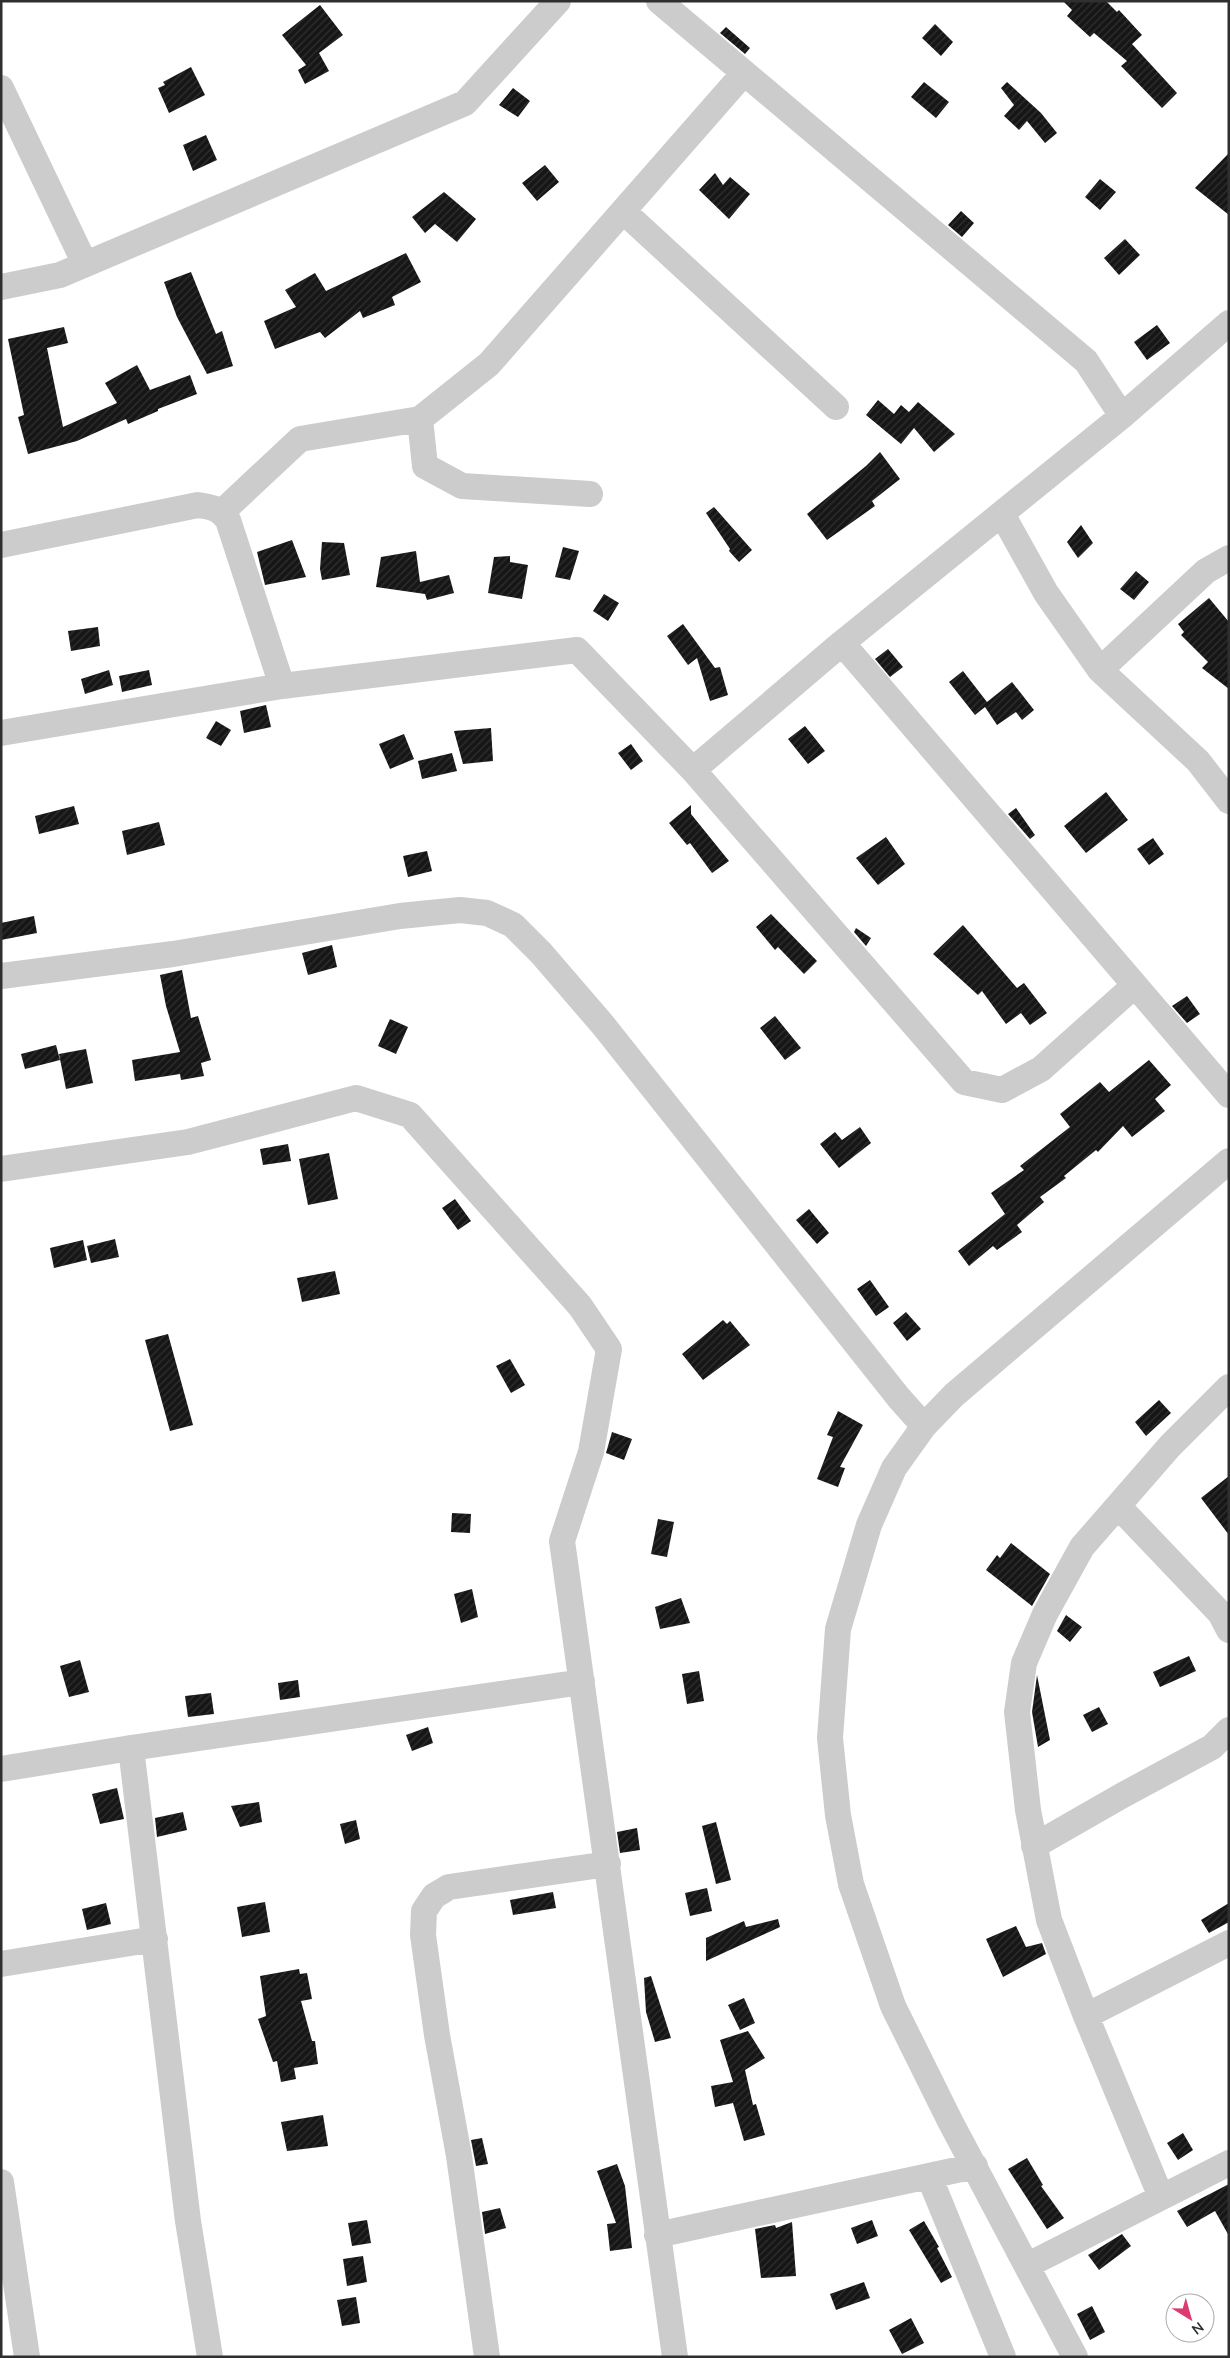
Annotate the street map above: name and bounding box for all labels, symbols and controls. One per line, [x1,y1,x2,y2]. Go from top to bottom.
north arrow [1165,2293,1215,2343]
text: N [1188,2317,1207,2339]

